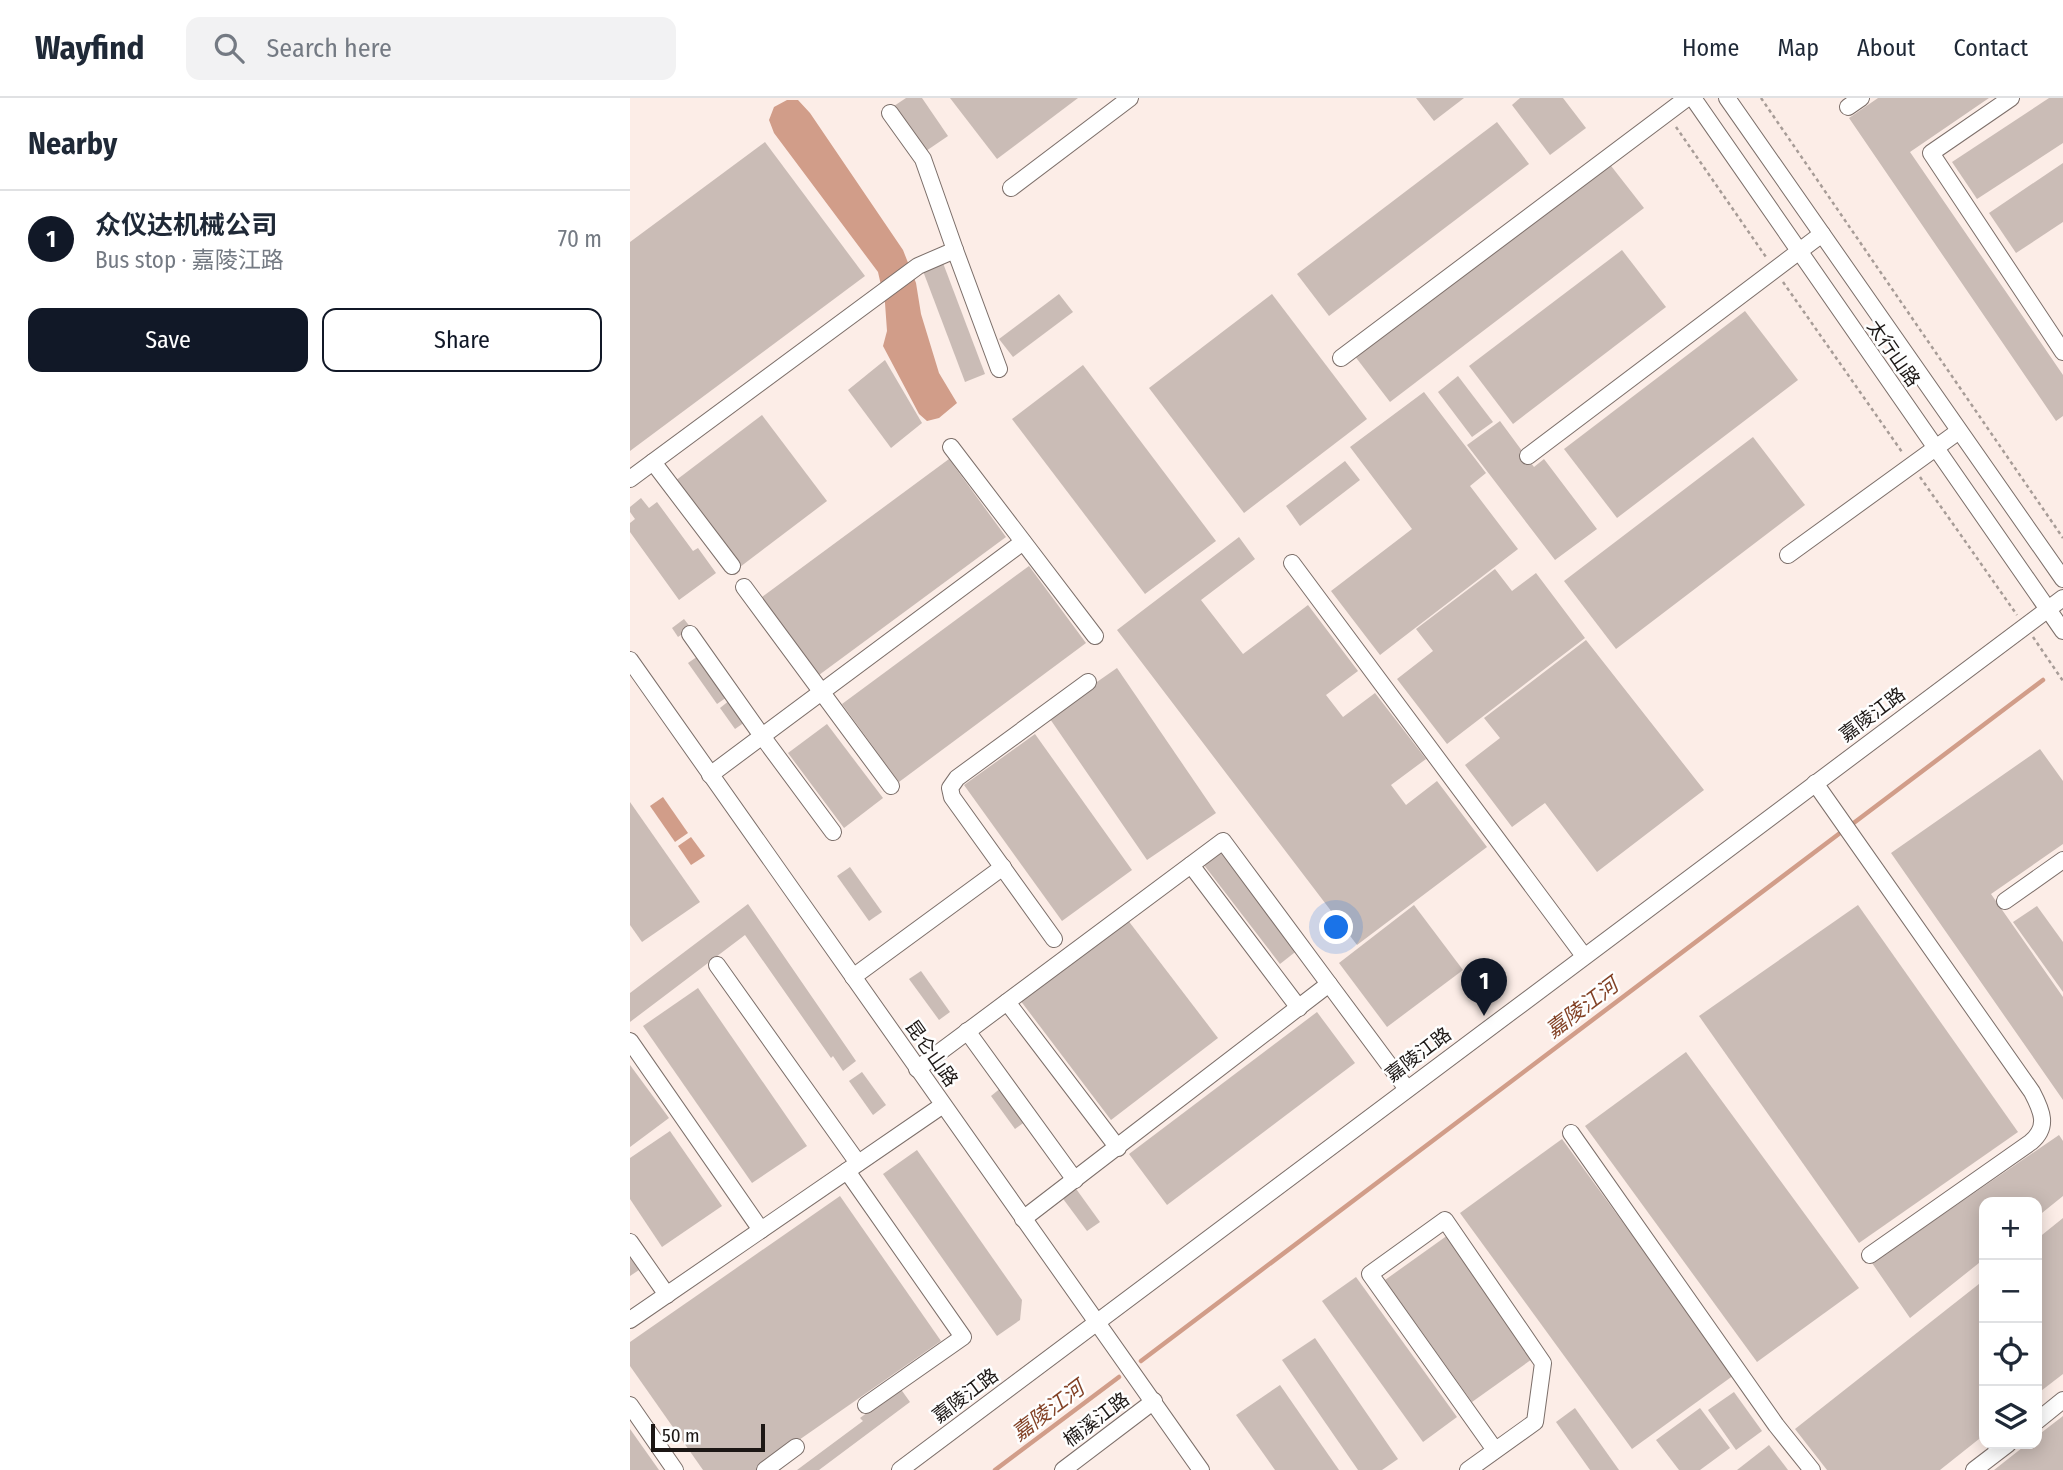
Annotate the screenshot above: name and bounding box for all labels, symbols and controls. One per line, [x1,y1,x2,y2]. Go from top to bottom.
search box [186,17,676,80]
text: Wayfind [35,28,144,68]
icon: search [210,29,248,67]
text: Search here [266,33,392,64]
text: Home [1682,34,1739,62]
text: Map [1777,34,1819,62]
text: About [1857,34,1915,62]
text: Contact [1953,34,2028,62]
text: Nearby [28,126,117,162]
text: 众仪达机械公司 [95,210,277,241]
text: 1 [46,225,56,253]
text: 70 m [558,225,602,253]
text: Bus stop · 嘉陵江路 [95,246,284,274]
button: Save [28,308,308,372]
button: Share [322,308,602,372]
street label: 太行山路 [1862,316,1925,391]
street label: 嘉陵江路 [1835,682,1910,746]
your location [1319,910,1353,944]
pin: 1 [1461,958,1507,1016]
water label: 嘉陵江河 [1541,970,1627,1044]
street label: 昆仑山路 [900,1016,963,1091]
street label: 嘉陵江路 [1381,1022,1456,1086]
map controls [1979,1197,2042,1449]
button: + [1979,1197,2042,1260]
button: − [1979,1260,2042,1323]
button: locate [1979,1323,2042,1386]
street label: 嘉陵江路 [928,1363,1003,1427]
water label: 嘉陵江河 [1007,1373,1093,1447]
button: layers [1979,1386,2042,1449]
street label: 楠溪江路 [1059,1387,1134,1451]
scale bar [651,1421,765,1453]
text: 50 m [662,1424,700,1447]

